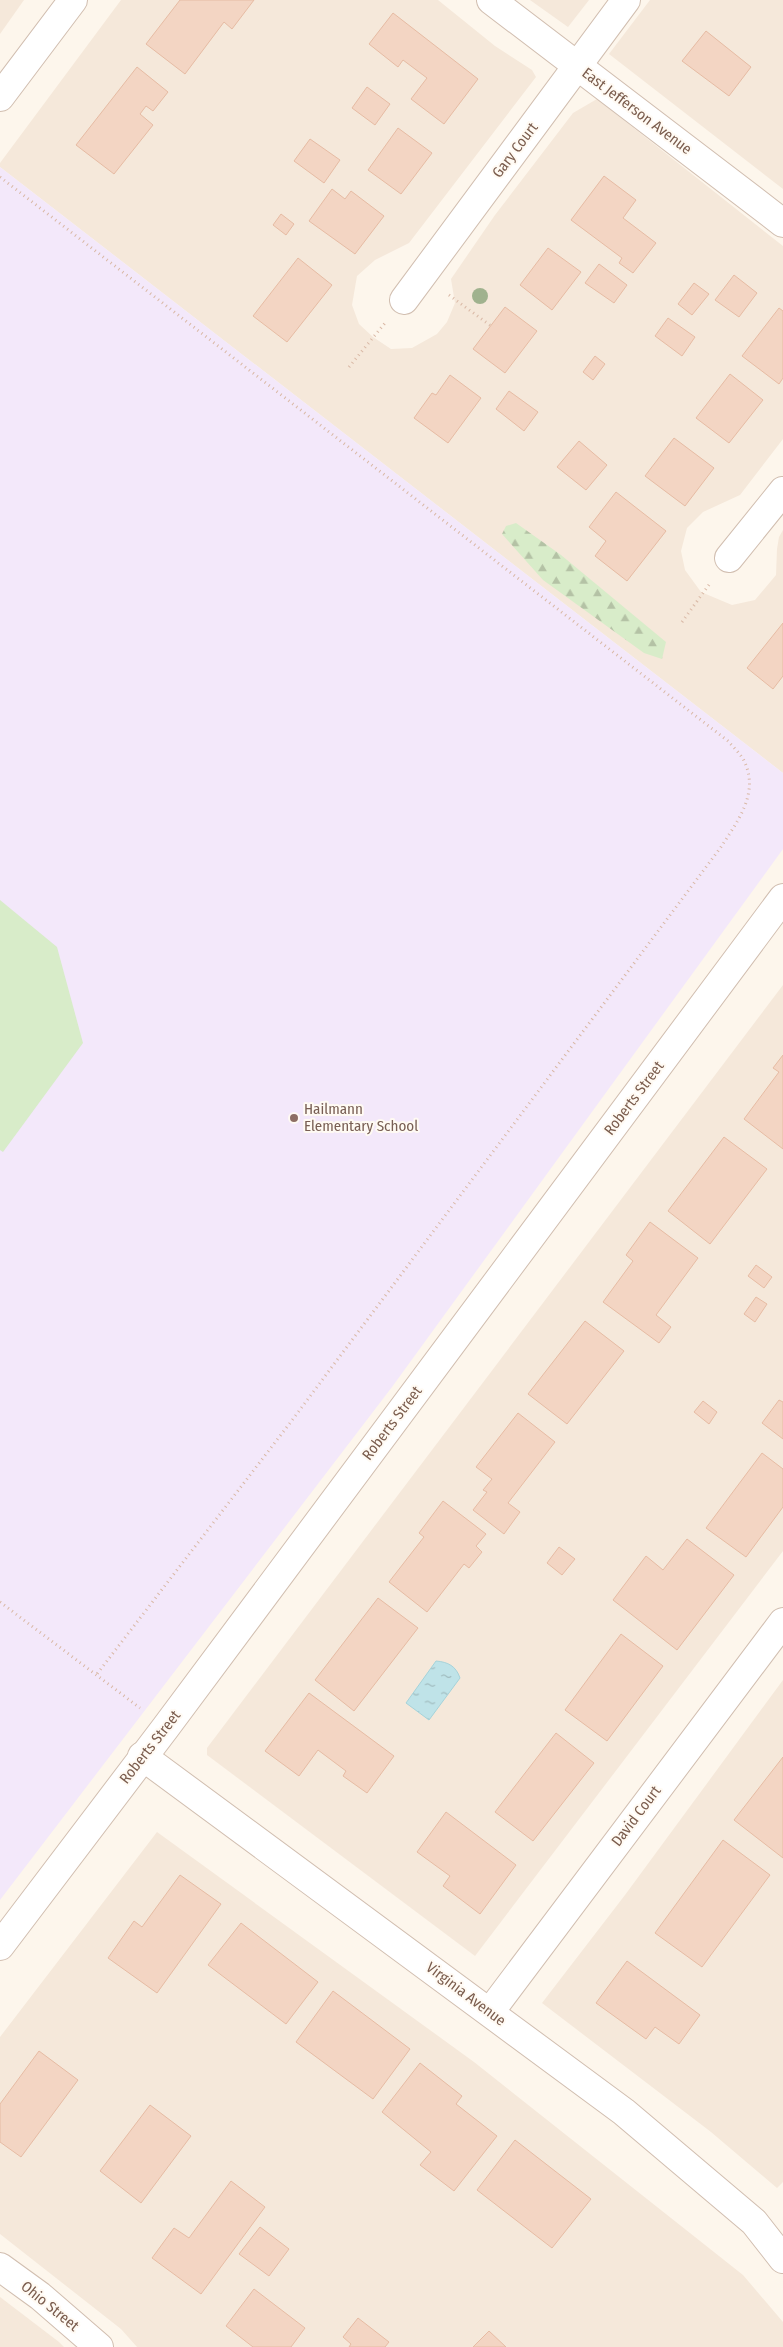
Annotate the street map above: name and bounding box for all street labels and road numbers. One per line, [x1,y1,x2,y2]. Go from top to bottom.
street label: East Jefferson Avenue [579,64,695,158]
street label: Gary Court [488,119,542,181]
street label: Roberts Street [600,1057,668,1139]
street label: Roberts Street [358,1382,426,1464]
street label: Roberts Street [116,1707,184,1787]
street label: David Court [607,1782,665,1850]
street label: Virginia Avenue [423,1958,509,2030]
street label: Ohio Street [17,2277,83,2335]

